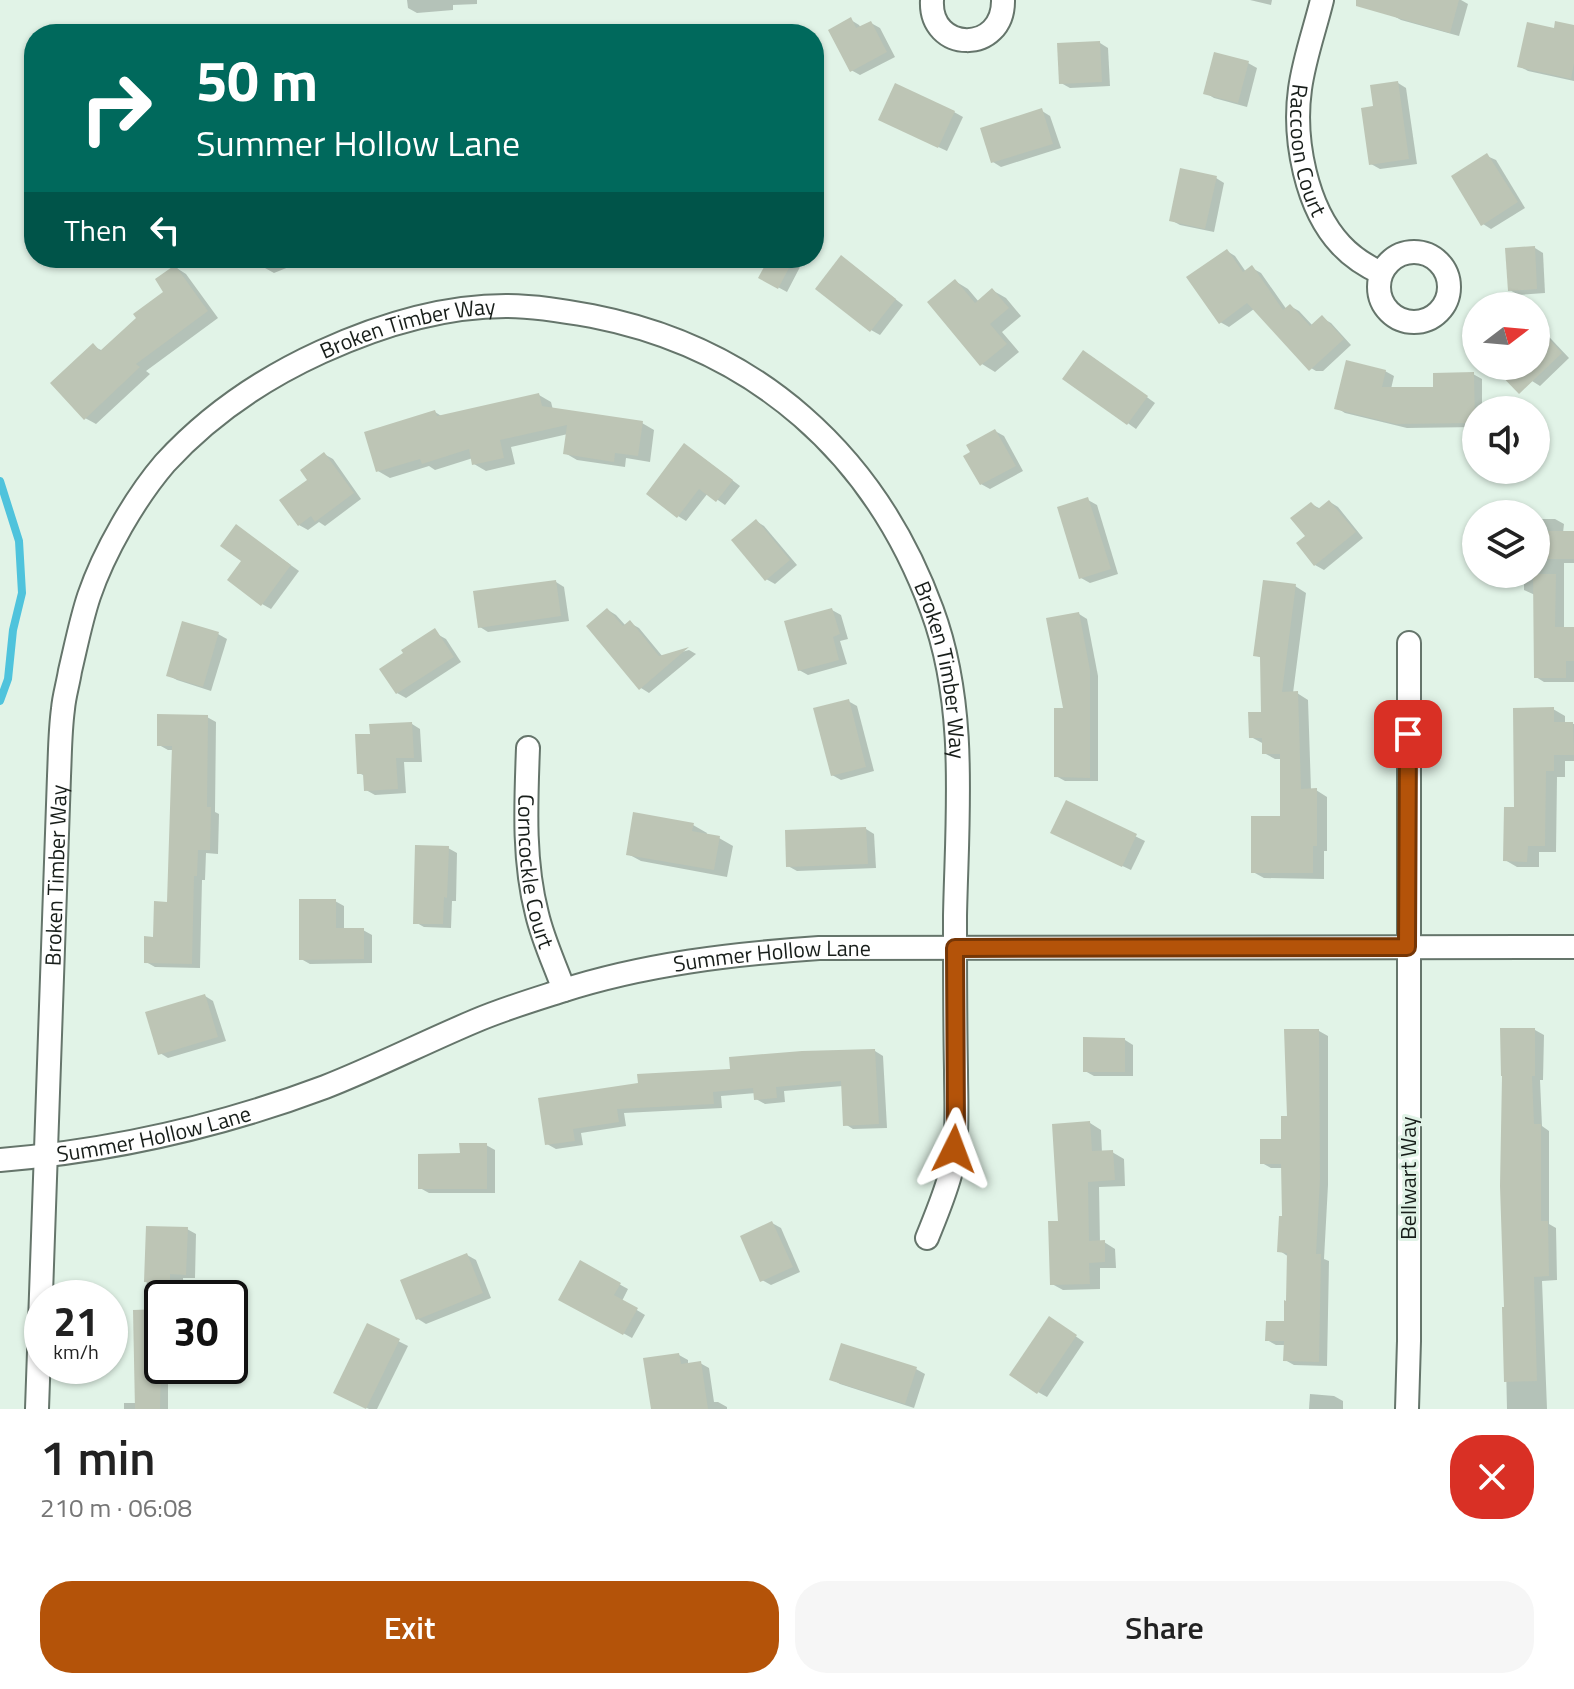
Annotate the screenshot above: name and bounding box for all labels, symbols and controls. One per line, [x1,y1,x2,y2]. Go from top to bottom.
text: 50 m [196,38,318,123]
icon: right [64,56,168,160]
street label: Raccoon Court [1281,82,1336,222]
text: Summer Hollow Lane [196,115,520,170]
text: Then [64,207,127,253]
icon: left [143,208,187,252]
street label: Broken Timber Way [314,289,497,368]
north arrow [1462,292,1550,380]
map controls [1462,292,1550,588]
button: sound [1462,396,1550,484]
button: layers [1462,500,1550,588]
street label: Broken Timber Way [905,576,975,760]
pin [1374,700,1442,768]
icon: arrive [1386,712,1430,756]
street label: Broken Timber Way [35,784,76,967]
street label: Corncockle Court [509,794,563,953]
street label: Summer Hollow Lane [671,931,871,981]
street label: Summer Hollow Lane [54,1096,255,1171]
position arrow [912,1107,996,1191]
street label: Bellwart Way [1391,1116,1425,1240]
speed limit sign: 30 [144,1280,248,1384]
text: 21 [54,1291,98,1352]
text: km/h [53,1336,99,1367]
text: 1 min [40,1421,155,1494]
button: close [1450,1435,1534,1519]
text: 210 m · 06:08 [40,1488,192,1527]
button: Exit [40,1581,779,1673]
button: Share [795,1581,1534,1673]

